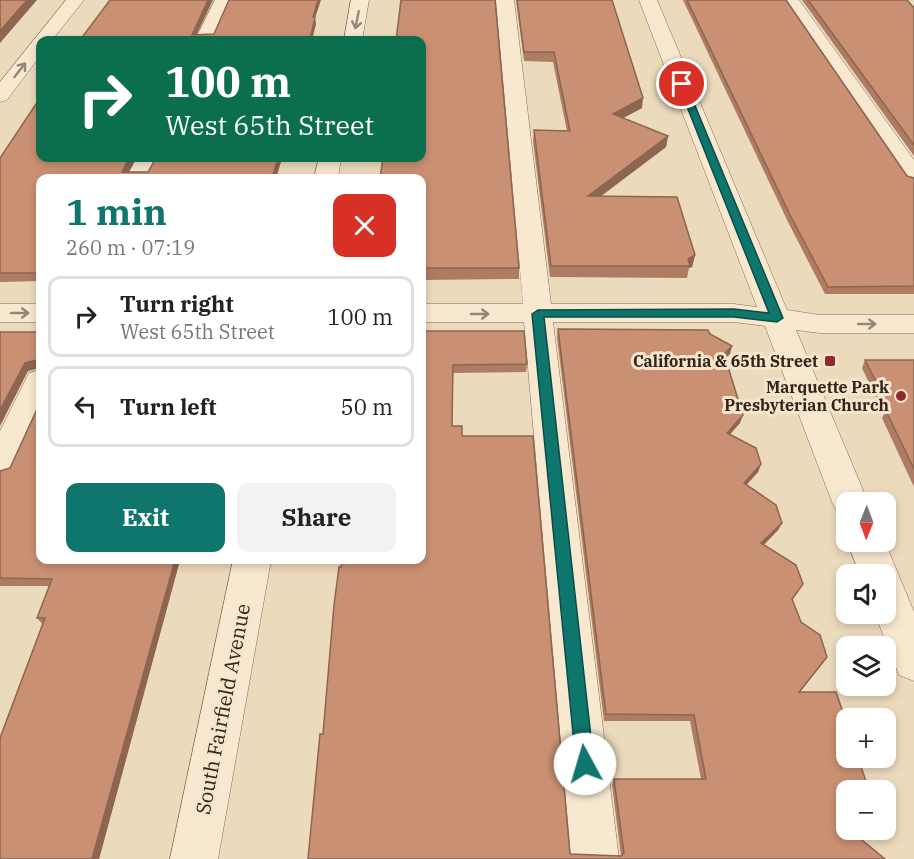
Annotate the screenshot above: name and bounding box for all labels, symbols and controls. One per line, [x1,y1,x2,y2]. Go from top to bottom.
one-way arrow [351,10,362,30]
text: 100 m [165,54,291,109]
pin [656,58,707,109]
icon: right [66,60,144,138]
one-way arrow [14,62,27,78]
icon: arrive [665,67,698,100]
text: West 65th Street [165,107,374,142]
text: 1 min [66,188,167,235]
button: close [333,194,396,257]
text: 260 m · 07:19 [66,234,195,261]
text: Turn right [120,289,234,318]
icon: right [69,300,102,333]
text: 100 m [327,302,393,331]
one-way arrow [10,307,30,319]
one-way arrow [469,308,489,320]
text: West 65th Street [120,318,275,345]
one-way arrow [857,318,877,330]
place label: California & 65th Street [633,351,818,371]
marker: California & 65th Street [823,354,837,368]
place label: Marquette Park Presbyterian Church [724,377,889,415]
marker: Marquette Park Presbyterian Church [894,389,908,403]
icon: left [69,390,102,423]
text: Turn left [120,392,216,421]
text: 50 m [341,392,393,421]
button: Exit [66,483,225,552]
button: Share [237,483,396,552]
north arrow [836,492,896,552]
map controls [836,492,896,840]
button: sound [836,564,896,624]
street label: South Fairfield Avenue [189,601,256,817]
button: layers [836,636,896,696]
button: + [836,708,896,768]
position arrow [553,732,617,796]
button: − [836,780,896,840]

